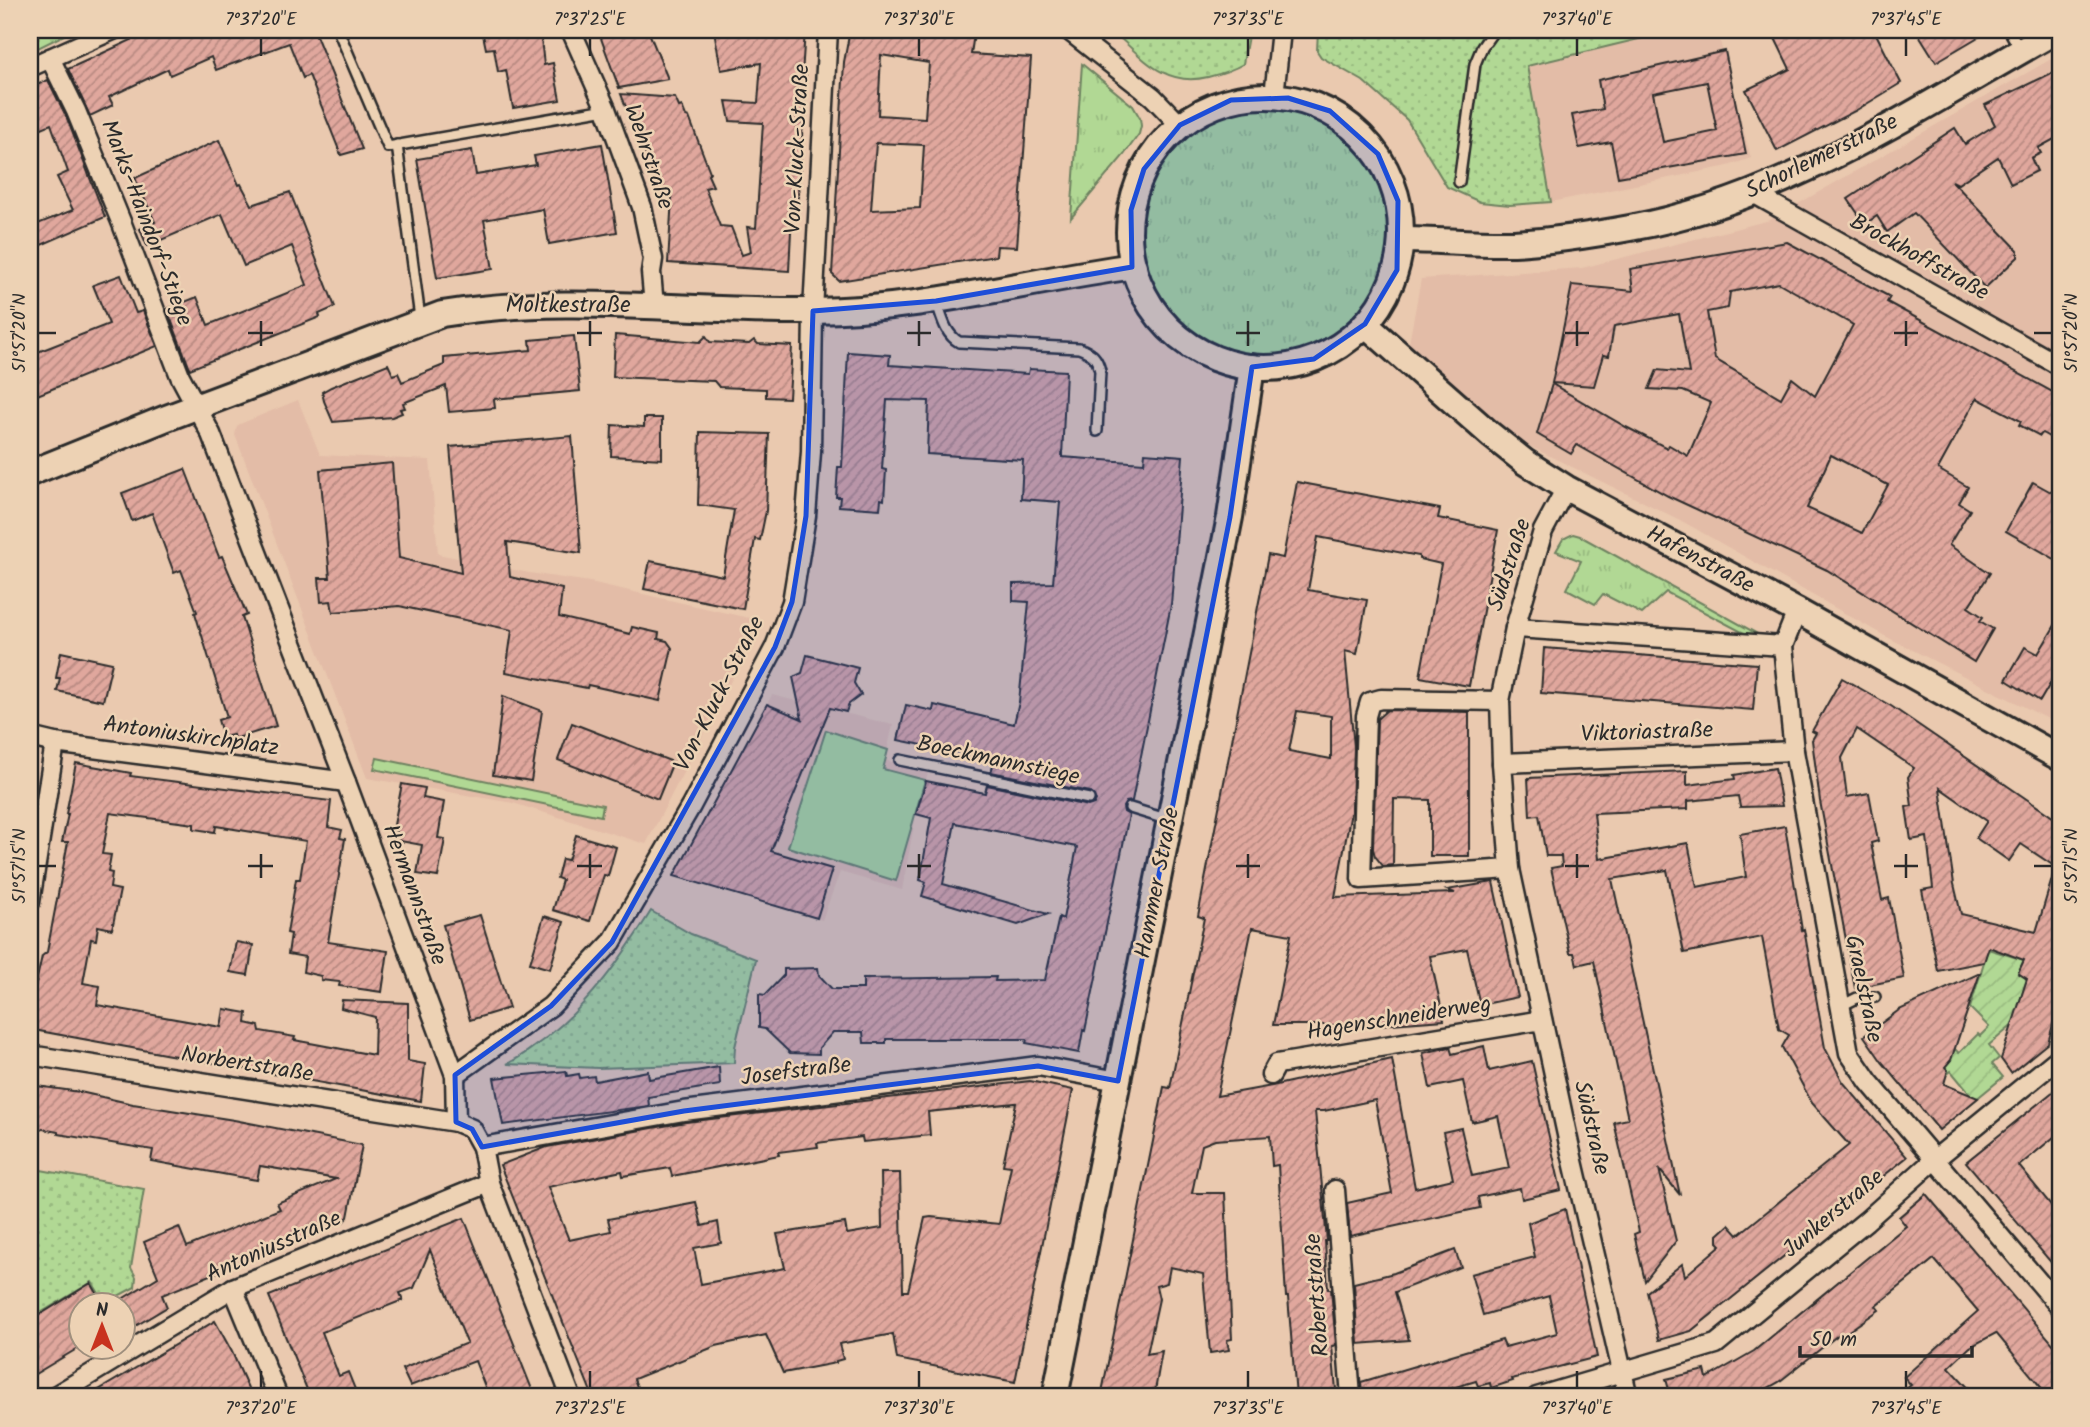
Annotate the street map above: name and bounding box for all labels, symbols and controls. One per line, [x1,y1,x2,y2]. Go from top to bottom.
text: 7°37'20"E [225,6,297,35]
text: 7°37'25"E [554,6,627,35]
text: 7°37'30"E [883,6,955,35]
text: 7°37'35"E [1212,6,1284,35]
text: 7°37'40"E [1542,6,1613,35]
text: 7°37'45"E [1870,6,1942,35]
street label: Von-Kluck-Straße [776,63,820,235]
street label: Wehrstraße [613,100,683,214]
street label: Schorlemerstraße [1740,104,1904,210]
street label: Marks-Haindorf-Stiege [90,115,202,331]
street label: Brockhoffstraße [1843,205,1995,311]
street label: Moltkestraße [505,288,631,324]
text: 51°57'20"N [6,293,35,373]
text: 51°57'20"N [2058,293,2087,373]
street label: Südstraße [1478,514,1542,616]
street label: Hafenstraße [1639,516,1761,604]
street label: Von-Kluck-Straße [665,610,775,778]
street label: Antoniuskirchplatz [101,707,281,767]
street label: Viktoriastraße [1580,713,1714,753]
street label: Boeckmannstiege [913,726,1083,796]
street label: Hammer Straße [1126,804,1190,962]
street label: Hermannstraße [372,819,456,971]
text: 51°57'15"N [6,828,35,904]
text: 51°57'15"N [2058,828,2087,904]
street label: Graelstraße [1834,932,1892,1046]
street label: Hagenschneiderweg [1304,987,1494,1051]
street label: Norbertstraße [178,1037,316,1093]
street label: Josefstraße [739,1047,853,1097]
street label: Südstraße [1563,1077,1619,1179]
street label: Junkerstraße [1775,1160,1893,1268]
street label: Antoniusstraße [200,1201,348,1293]
street label: Robertstraße [1296,1232,1340,1358]
north arrow [66,1290,136,1360]
text: N [96,1296,108,1326]
scale bar [1800,1315,1971,1359]
text: 50 m [1810,1324,1857,1357]
text: 7°37'20"E [225,1395,297,1424]
text: 7°37'25"E [554,1395,627,1424]
text: 7°37'30"E [883,1395,955,1424]
text: 7°37'35"E [1212,1395,1284,1424]
text: 7°37'40"E [1542,1395,1613,1424]
text: 7°37'45"E [1870,1395,1942,1424]

